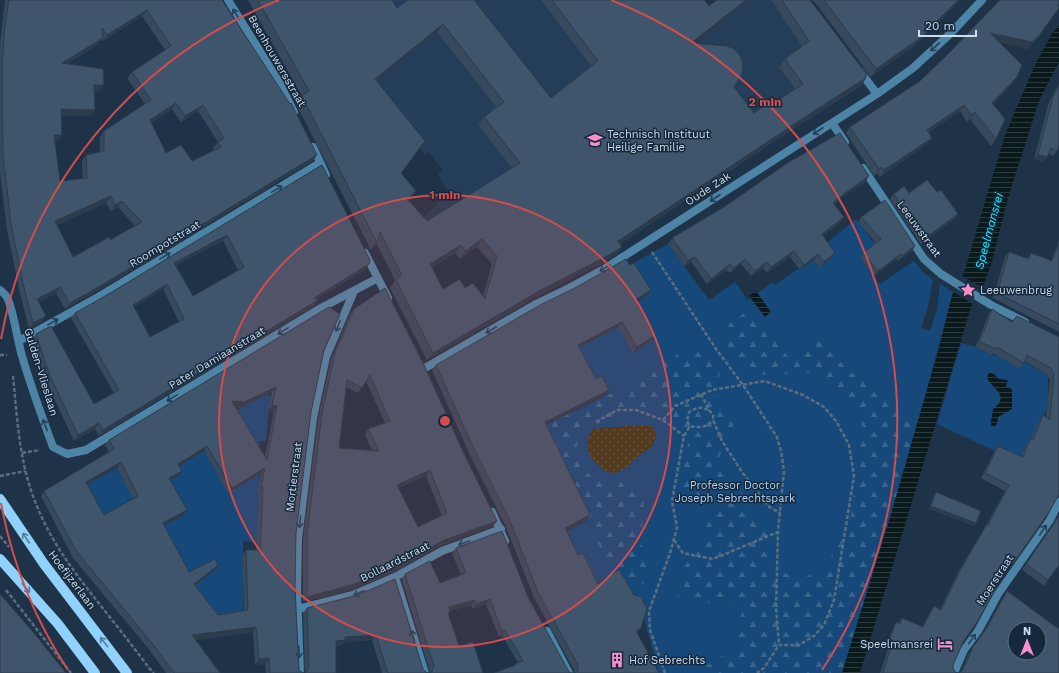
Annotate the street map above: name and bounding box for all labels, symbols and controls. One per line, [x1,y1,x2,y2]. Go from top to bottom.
one-way arrow [232,8,240,20]
scale bar [919,12,976,38]
street label: Beenhouwersstraat [245,13,309,110]
text: 20 m [925,19,955,33]
one-way arrow [930,43,940,52]
text: 2 min [749,95,781,109]
one-way arrow [813,127,824,136]
place label: Technisch Instituut Heilige Familie [607,128,711,154]
school or university icon: Technisch Instituut Heilige Familie [586,131,604,149]
street label: Oude Zak [683,170,733,208]
one-way arrow [271,185,282,193]
text: 1 min [430,188,460,202]
water label: Speelmansrei [972,190,1006,271]
one-way arrow [709,194,721,202]
street label: Leeuwstraat [894,198,944,260]
street label: Roompotstraat [127,218,203,270]
one-way arrow [159,252,171,260]
one-way arrow [599,264,611,272]
place icon: Leeuwenbrug [959,281,977,299]
place label: Leeuwenbrug [980,284,1052,297]
one-way arrow [47,318,59,325]
one-way arrow [333,320,341,332]
street label: Pater Damiaanstraat [166,324,268,392]
street label: Gulden-Vlieslaan [21,326,61,418]
one-way arrow [485,326,497,334]
one-way arrow [277,328,289,336]
one-way arrow [166,395,178,403]
centre of rings [438,414,452,428]
one-way arrow [41,420,49,432]
street label: Mortierstraat [283,441,305,512]
park label: Professor Doctor Joseph Sebrechtspark [675,479,795,505]
one-way arrow [296,515,304,528]
one-way arrow [1039,525,1047,536]
one-way arrow [22,532,30,543]
street label: Bollaardstraat [358,539,432,585]
one-way arrow [459,539,471,547]
street label: Hoefijzerlaan [46,548,98,612]
street label: Moerstraat [974,552,1016,608]
one-way arrow [21,583,31,593]
one-way arrow [353,589,365,597]
north arrow [1007,621,1047,661]
text: N [1023,625,1031,638]
one-way arrow [409,629,416,642]
one-way arrow [968,633,976,644]
hotel icon: Speelmansrei [936,635,954,653]
one-way arrow [99,637,108,648]
place label: Speelmansrei [860,638,933,651]
one-way arrow [295,645,303,658]
building icon: Hof Sebrechts [608,651,626,669]
place label: Hof Sebrechts [629,654,706,667]

